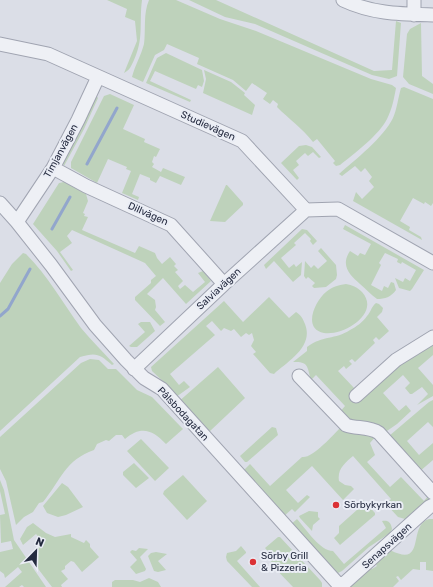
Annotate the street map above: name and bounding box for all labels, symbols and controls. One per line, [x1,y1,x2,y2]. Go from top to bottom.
street label: Studievägen [179,109,237,143]
street label: Timjanvägen [41,122,81,180]
street label: Dillvägen [126,200,170,228]
street label: Salviavägen [194,265,244,313]
street label: Pålsbodagatan [155,385,211,443]
place label: Sörbykyrkan [344,499,402,511]
marker: Sörbykyrkan [331,500,341,510]
street label: Senapsvägen [360,521,414,571]
north arrow [16,531,56,571]
text: N [34,535,46,550]
place label: Sörby Grill & Pizzeria [261,550,308,574]
marker: Sörby Grill & Pizzeria [248,557,258,567]

